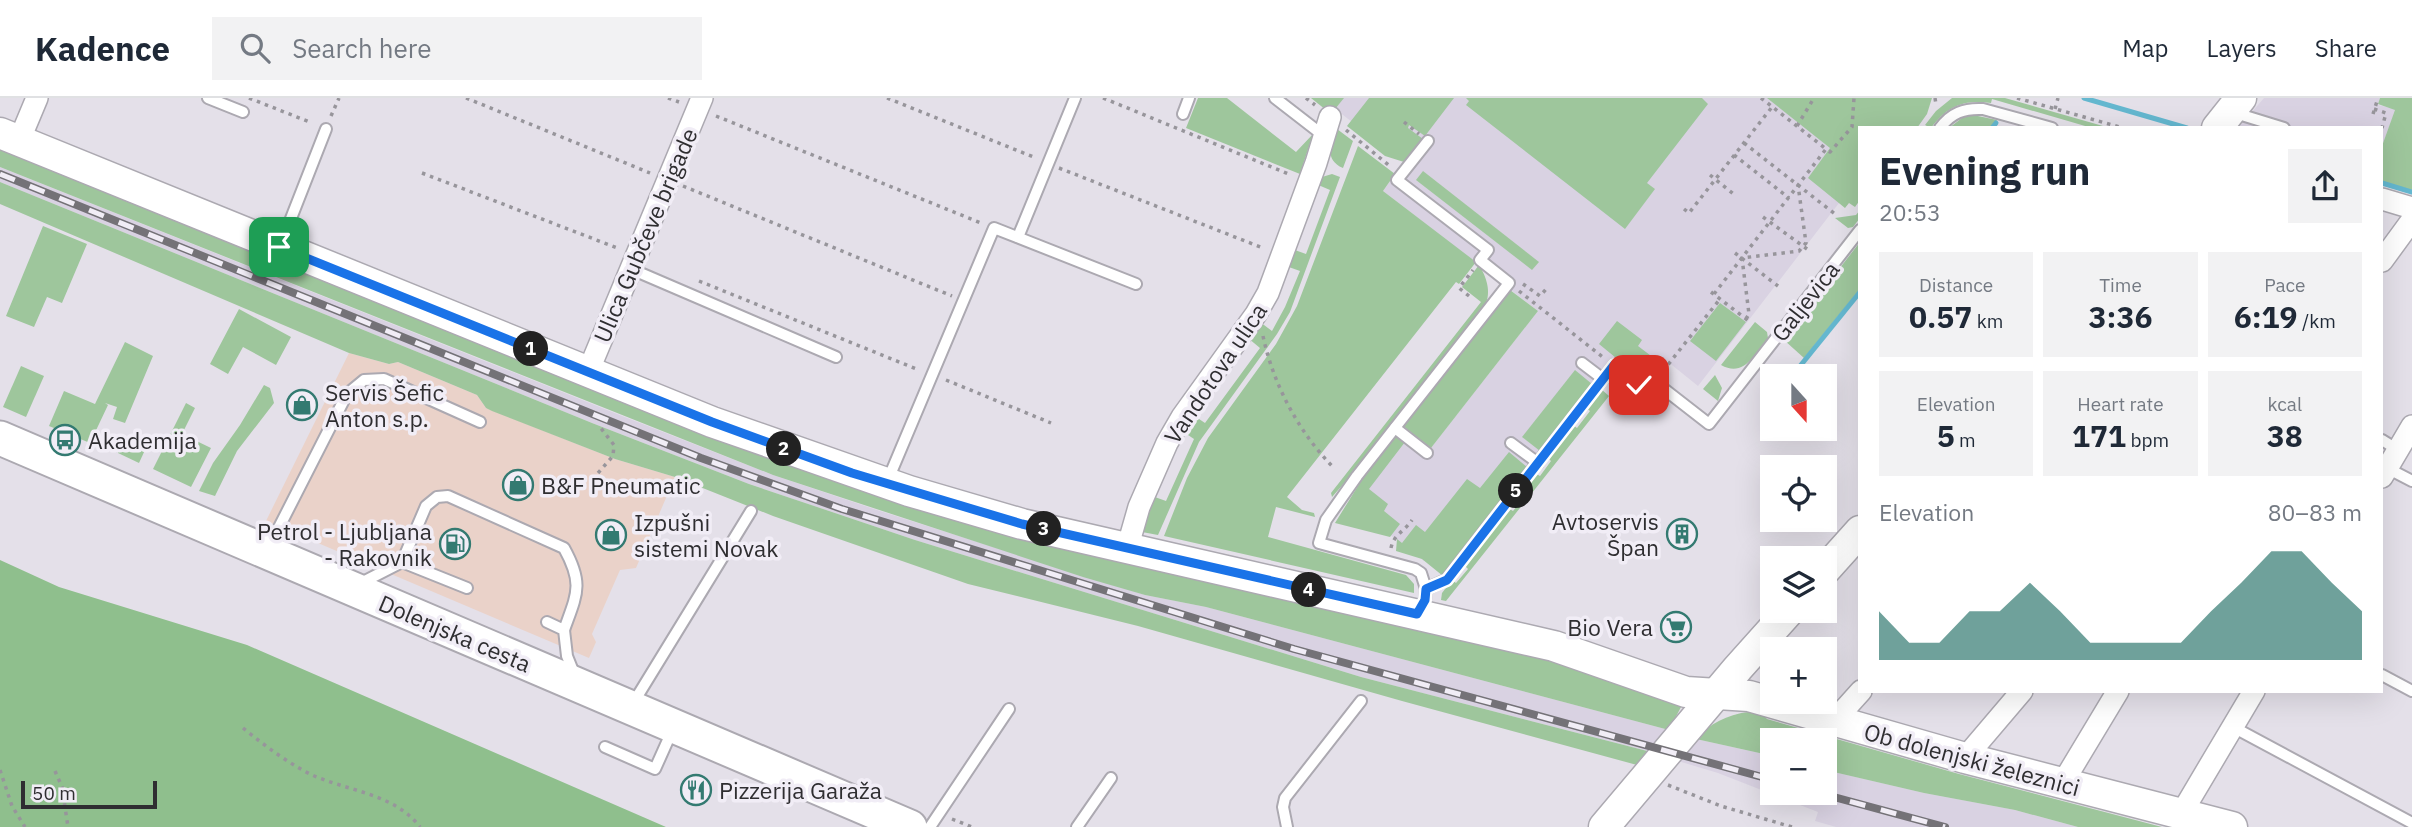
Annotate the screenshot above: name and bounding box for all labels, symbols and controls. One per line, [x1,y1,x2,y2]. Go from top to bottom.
search box [212,17,702,80]
text: Kadence [35,27,170,70]
icon: search [236,29,274,67]
text: Search here [292,31,432,65]
text: Map [2122,32,2169,64]
text: Layers [2207,32,2277,64]
text: Share [2315,32,2377,64]
street label: Ulica Gubčeve brigade [586,123,704,347]
text: Evening run [1879,146,2090,195]
button: share [2288,149,2362,223]
text: 20:53 [1879,197,1941,227]
pin [249,217,309,277]
icon: arrive [260,228,298,266]
street label: Galjevica [1764,255,1846,347]
text: Distance [1919,273,1993,297]
text: Time [2099,273,2142,297]
text: Pace [2264,273,2306,297]
street label: Vandotova ulica [1157,297,1273,449]
text: 0.57 [1909,297,1972,336]
text: 3:36 [2089,297,2152,336]
text: 6:19 [2234,297,2298,336]
text: km [1972,309,2003,333]
text: /km [2298,309,2336,333]
pin: 1 [514,331,548,366]
text: 1 [525,336,536,360]
pin [1609,355,1669,415]
north arrow [1760,364,1838,441]
map controls [1760,364,1837,805]
icon: check [1620,366,1658,404]
place label: Servis Šefic Anton s.p. [325,377,444,433]
shop icon: Servis Šefic Anton s.p. [285,388,319,422]
text: Elevation [1917,392,1996,416]
text: Heart rate [2077,392,2164,416]
text: kcal [2268,392,2302,416]
text: 5 [1937,416,1955,455]
text: 171 [2072,416,2126,455]
text: 38 [2267,416,2303,455]
bus stop icon: Akademija [48,423,82,457]
place label: Akademija [88,425,197,455]
text: m [1955,428,1976,452]
text: bpm [2126,428,2169,452]
pin: 2 [766,432,802,466]
text: 2 [778,436,789,460]
button: locate [1760,455,1837,532]
shop icon: B&F Pneumatic [501,468,535,502]
place label: B&F Pneumatic [541,470,700,500]
pin: 5 [1498,474,1534,508]
text: 5 [1510,478,1521,502]
text: Elevation [1879,497,1974,527]
text: 80–83 m [2268,497,2362,527]
place label: Avtoservis Špan [1552,506,1659,562]
place label: Izpušni sistemi Novak [634,507,778,563]
pin: 3 [1026,512,1062,546]
place label: Petrol - Ljubljana - Rakovnik [257,516,432,572]
text: 3 [1038,516,1049,540]
building icon: Avtoservis Špan [1665,517,1699,551]
shop icon: Izpušni sistemi Novak [594,518,628,552]
fuel station icon: Petrol - Ljubljana - Rakovnik [438,527,472,561]
button: layers [1760,546,1837,623]
pin: 4 [1292,573,1326,608]
text: 4 [1303,577,1314,601]
street label: Dolenjska cesta [374,587,536,679]
supermarket icon: Bio Vera [1659,610,1693,644]
place label: Bio Vera [1567,612,1653,642]
button: + [1760,637,1837,714]
street label: Ob dolenjski železnici [1861,716,2083,802]
button: − [1760,728,1837,805]
restaurant icon: Pizzerija Garaža [679,773,713,807]
place label: Pizzerija Garaža [719,775,882,805]
scale bar [21,778,158,810]
text: 50 m [32,781,76,805]

